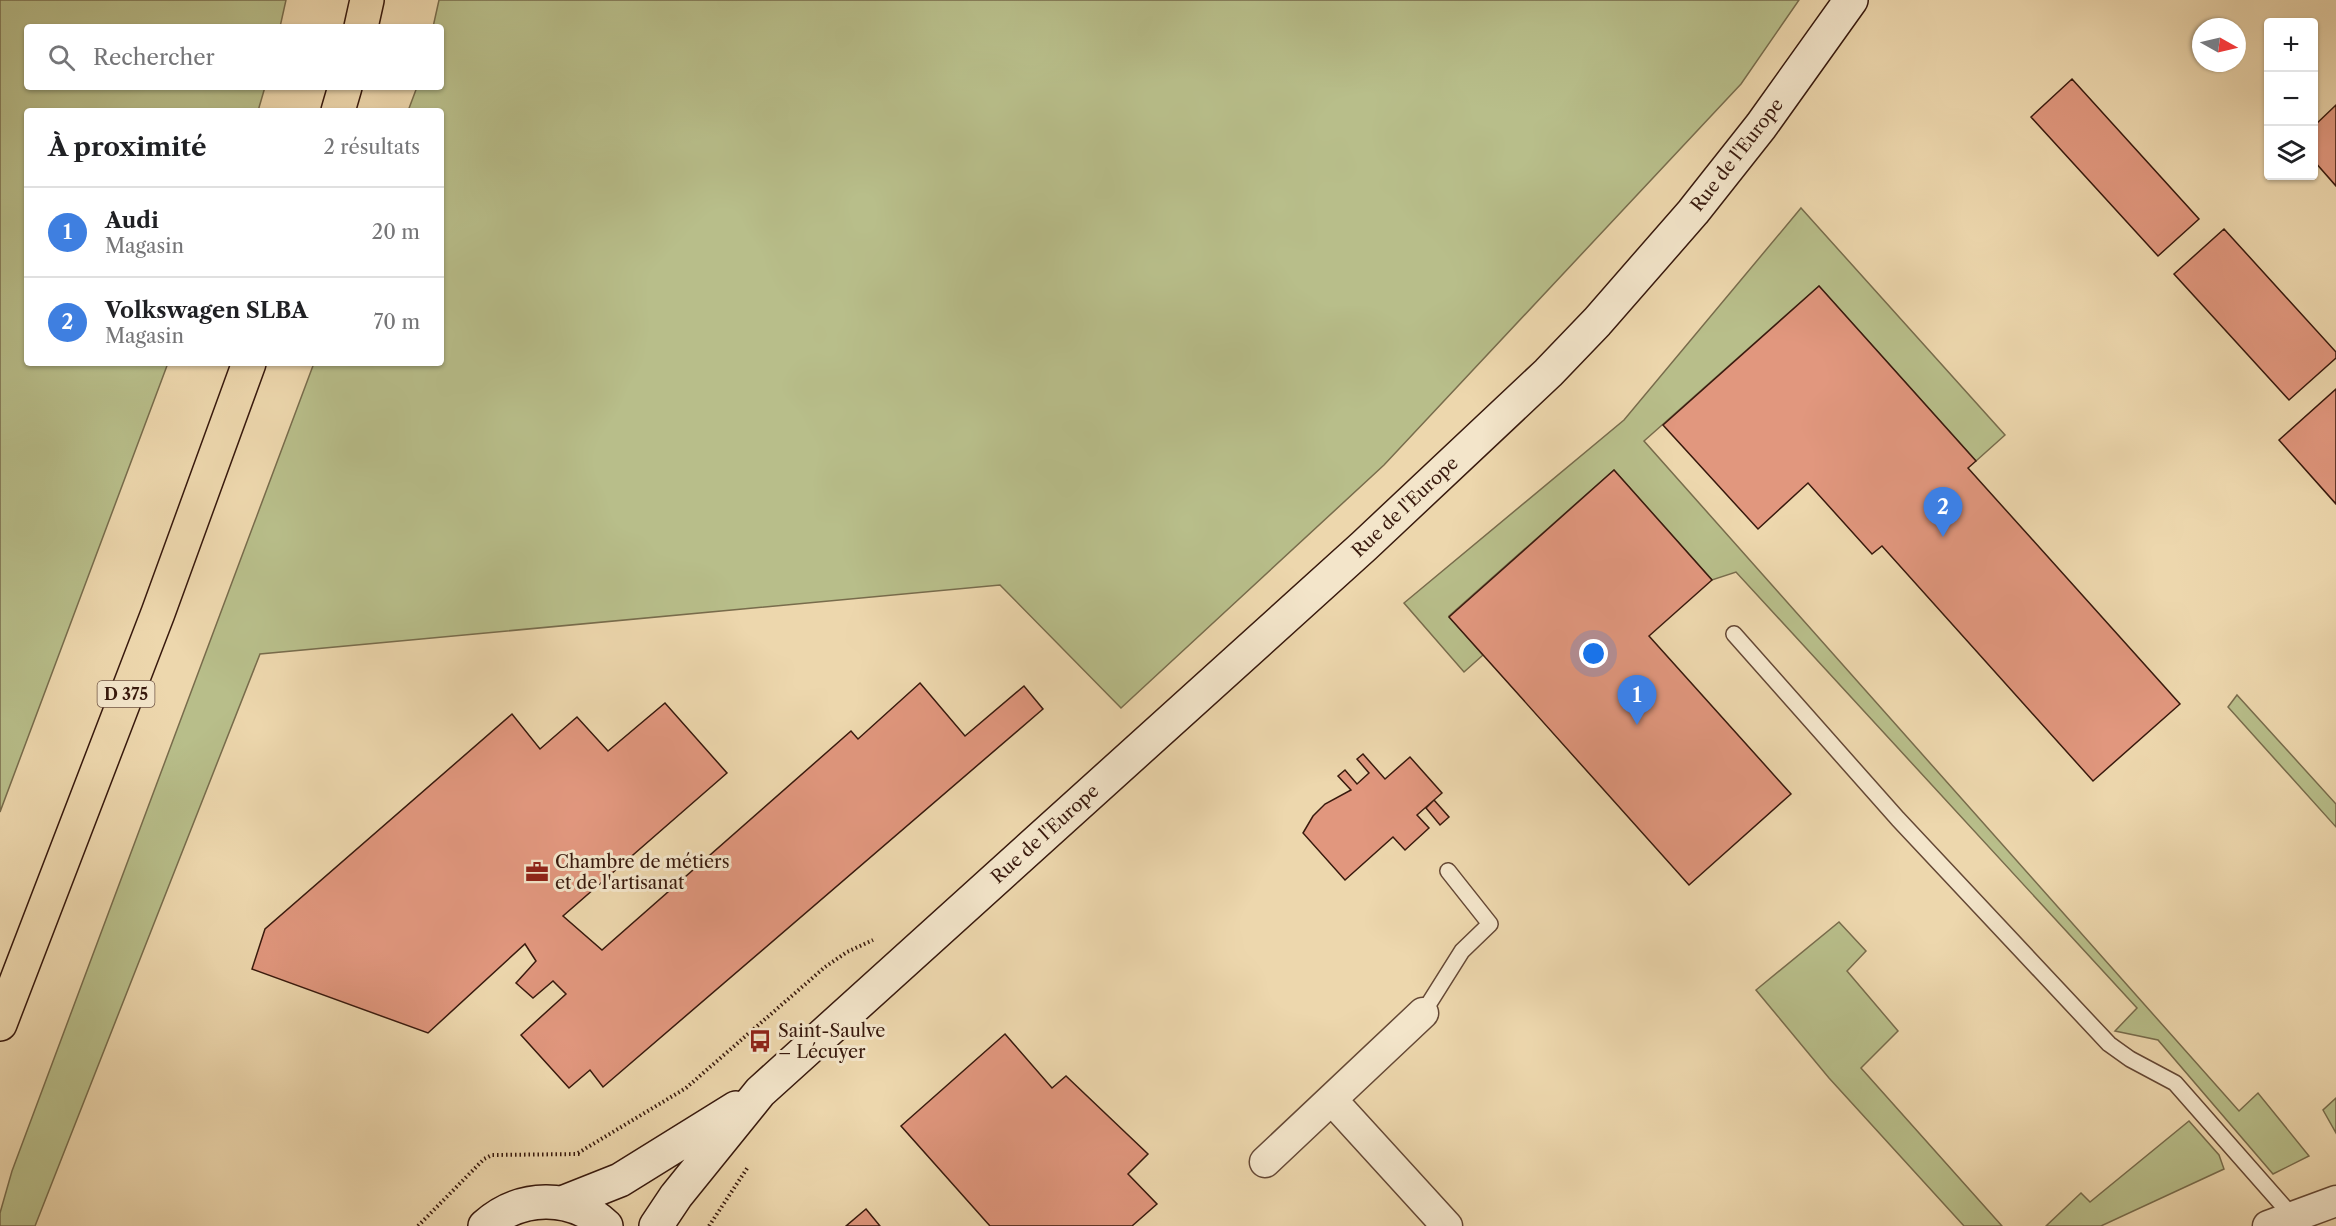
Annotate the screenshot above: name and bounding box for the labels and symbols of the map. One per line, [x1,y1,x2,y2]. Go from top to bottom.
north arrow [2192,18,2246,72]
street label: Rue de l'Europe [1686,94,1788,216]
street label: Rue de l'Europe [1347,452,1463,562]
pin: 2 [1924,488,1962,537]
your location [1579,639,1608,668]
pin: 1 [1618,676,1656,725]
road number: D 375 [98,681,154,707]
street label: Rue de l'Europe [987,780,1103,888]
place label: Chambre de métiers et de l'artisanat [555,851,730,894]
office icon: Chambre de métiers et de l'artisanat [524,859,550,885]
place label: Saint-Saulve – Lécuyer [778,1020,885,1063]
bus stop icon: Saint-Saulve – Lécuyer [747,1028,773,1054]

